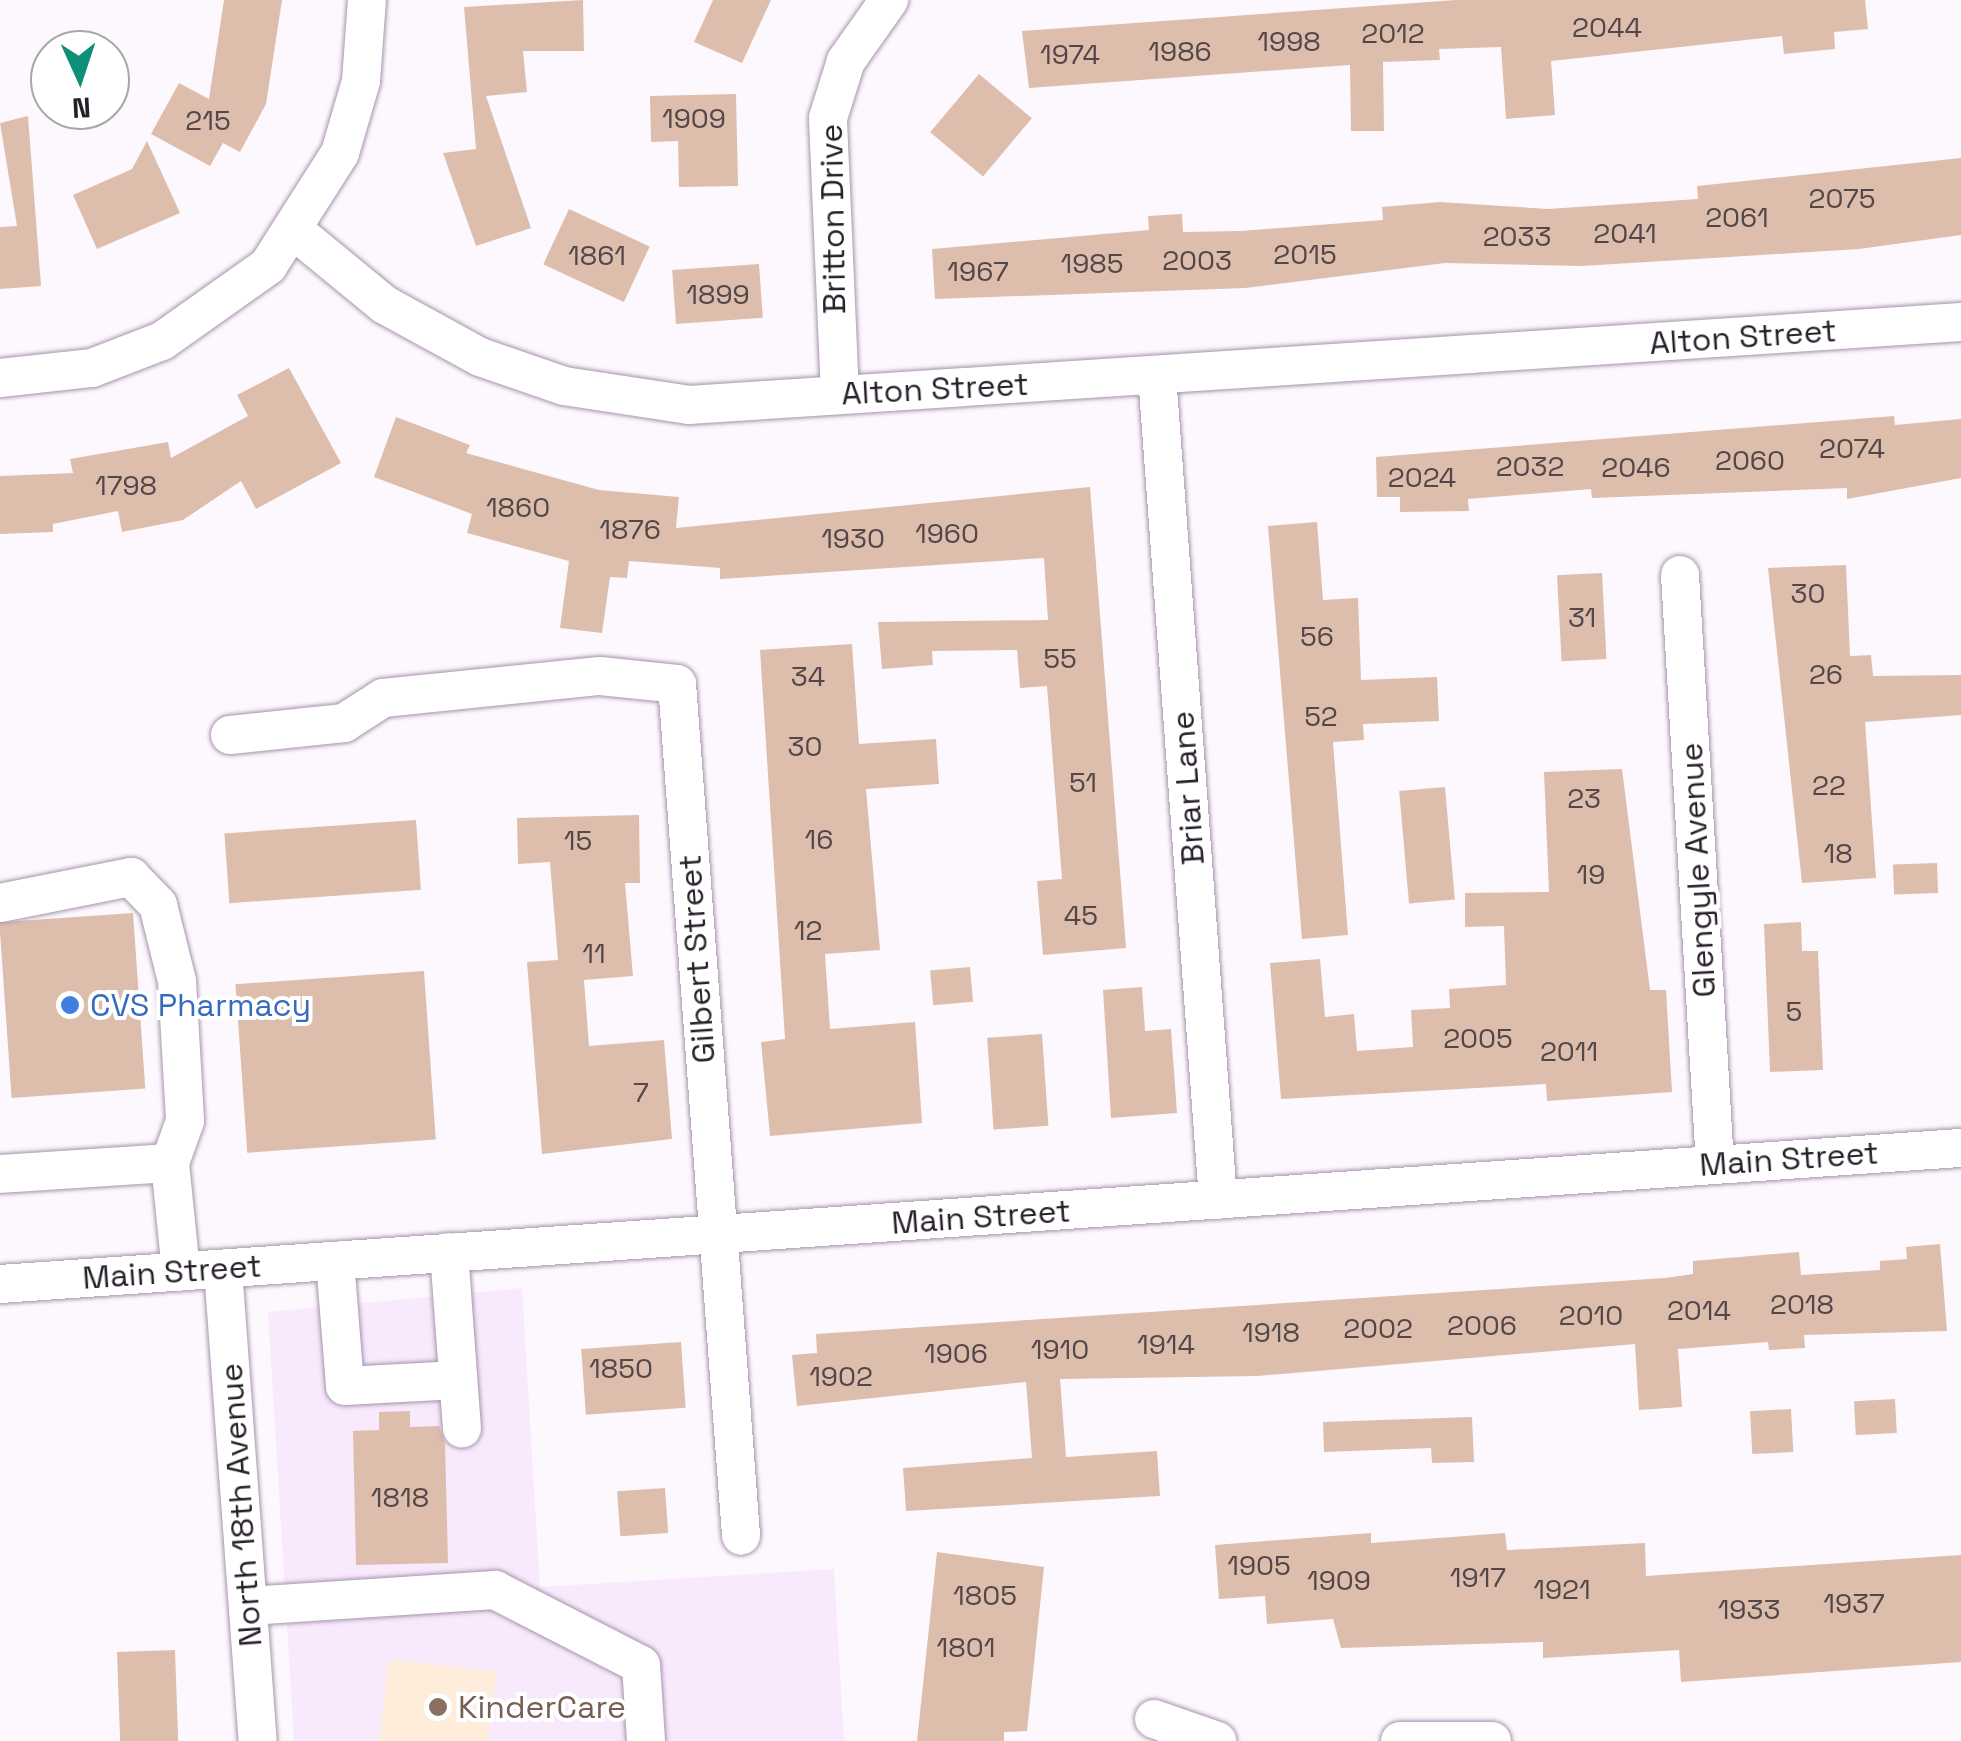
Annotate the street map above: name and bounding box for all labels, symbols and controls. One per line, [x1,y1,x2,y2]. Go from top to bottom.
house number: 2044 [1572,10,1642,44]
house number: 2012 [1361,16,1425,50]
house number: 1998 [1257,24,1321,58]
north arrow [30,30,130,130]
house number: 1986 [1148,34,1212,68]
house number: 1974 [1040,37,1100,71]
text: N [71,89,92,126]
house number: 1909 [662,101,726,135]
house number: 215 [185,103,231,137]
street label: Britton Drive [812,124,854,314]
house number: 2075 [1809,181,1875,215]
house number: 2061 [1705,200,1769,234]
house number: 2041 [1593,216,1657,250]
house number: 2033 [1483,219,1551,253]
house number: 2015 [1273,237,1337,271]
house number: 1861 [568,238,626,272]
house number: 2003 [1162,243,1232,277]
house number: 1985 [1060,246,1124,280]
house number: 1967 [947,254,1009,288]
house number: 1899 [686,277,750,311]
street label: Alton Street [1648,311,1838,363]
street label: Alton Street [840,365,1030,413]
house number: 2074 [1819,431,1885,465]
house number: 2060 [1715,443,1785,477]
house number: 2032 [1496,449,1564,483]
house number: 2046 [1601,450,1671,484]
house number: 2024 [1388,460,1456,494]
house number: 1798 [95,468,157,502]
house number: 1860 [486,490,550,524]
house number: 1876 [599,512,661,546]
house number: 1960 [915,516,979,550]
house number: 1930 [821,521,885,555]
house number: 30 [1791,576,1825,610]
house number: 31 [1568,600,1596,634]
house number: 56 [1300,619,1334,653]
house number: 55 [1043,641,1077,675]
house number: 26 [1809,657,1843,691]
house number: 34 [791,659,825,693]
house number: 52 [1304,699,1338,733]
street label: Briar Lane [1163,710,1213,866]
house number: 30 [788,729,822,763]
street label: Glengyle Avenue [1672,741,1724,999]
house number: 51 [1069,765,1097,799]
house number: 22 [1812,768,1846,802]
house number: 23 [1567,781,1601,815]
house number: 16 [805,822,833,856]
house number: 15 [564,823,592,857]
house number: 18 [1823,836,1853,870]
street label: Gilbert Street [671,853,723,1065]
house number: 19 [1577,857,1605,891]
house number: 45 [1064,898,1098,932]
house number: 12 [794,913,822,947]
house number: 11 [582,936,606,970]
place label: CVS Pharmacy [90,986,311,1024]
marker: CVS Pharmacy [59,994,81,1016]
house number: 5 [1786,994,1802,1028]
house number: 2005 [1443,1021,1513,1055]
house number: 2011 [1540,1034,1598,1068]
house number: 7 [633,1075,649,1109]
street label: Main Street [1698,1134,1880,1184]
street label: Main Street [890,1192,1072,1242]
street label: Main Street [81,1247,263,1297]
house number: 2018 [1770,1287,1834,1321]
house number: 2014 [1667,1293,1731,1327]
house number: 2010 [1559,1298,1623,1332]
house number: 2006 [1447,1308,1517,1342]
house number: 2002 [1343,1311,1413,1345]
house number: 1918 [1242,1315,1300,1349]
house number: 1914 [1137,1327,1195,1361]
house number: 1910 [1031,1332,1089,1366]
house number: 1906 [924,1336,988,1370]
house number: 1850 [589,1351,653,1385]
house number: 1902 [809,1359,873,1393]
street label: North 18th Avenue [212,1362,270,1648]
house number: 1818 [371,1480,429,1514]
house number: 1905 [1227,1548,1291,1582]
house number: 1917 [1450,1560,1506,1594]
house number: 1909 [1307,1563,1371,1597]
house number: 1921 [1533,1572,1591,1606]
house number: 1805 [953,1578,1017,1612]
house number: 1937 [1823,1586,1885,1620]
house number: 1933 [1718,1592,1780,1626]
house number: 1801 [937,1630,995,1664]
place label: KinderCare [458,1688,626,1726]
marker: KinderCare [427,1696,449,1718]

